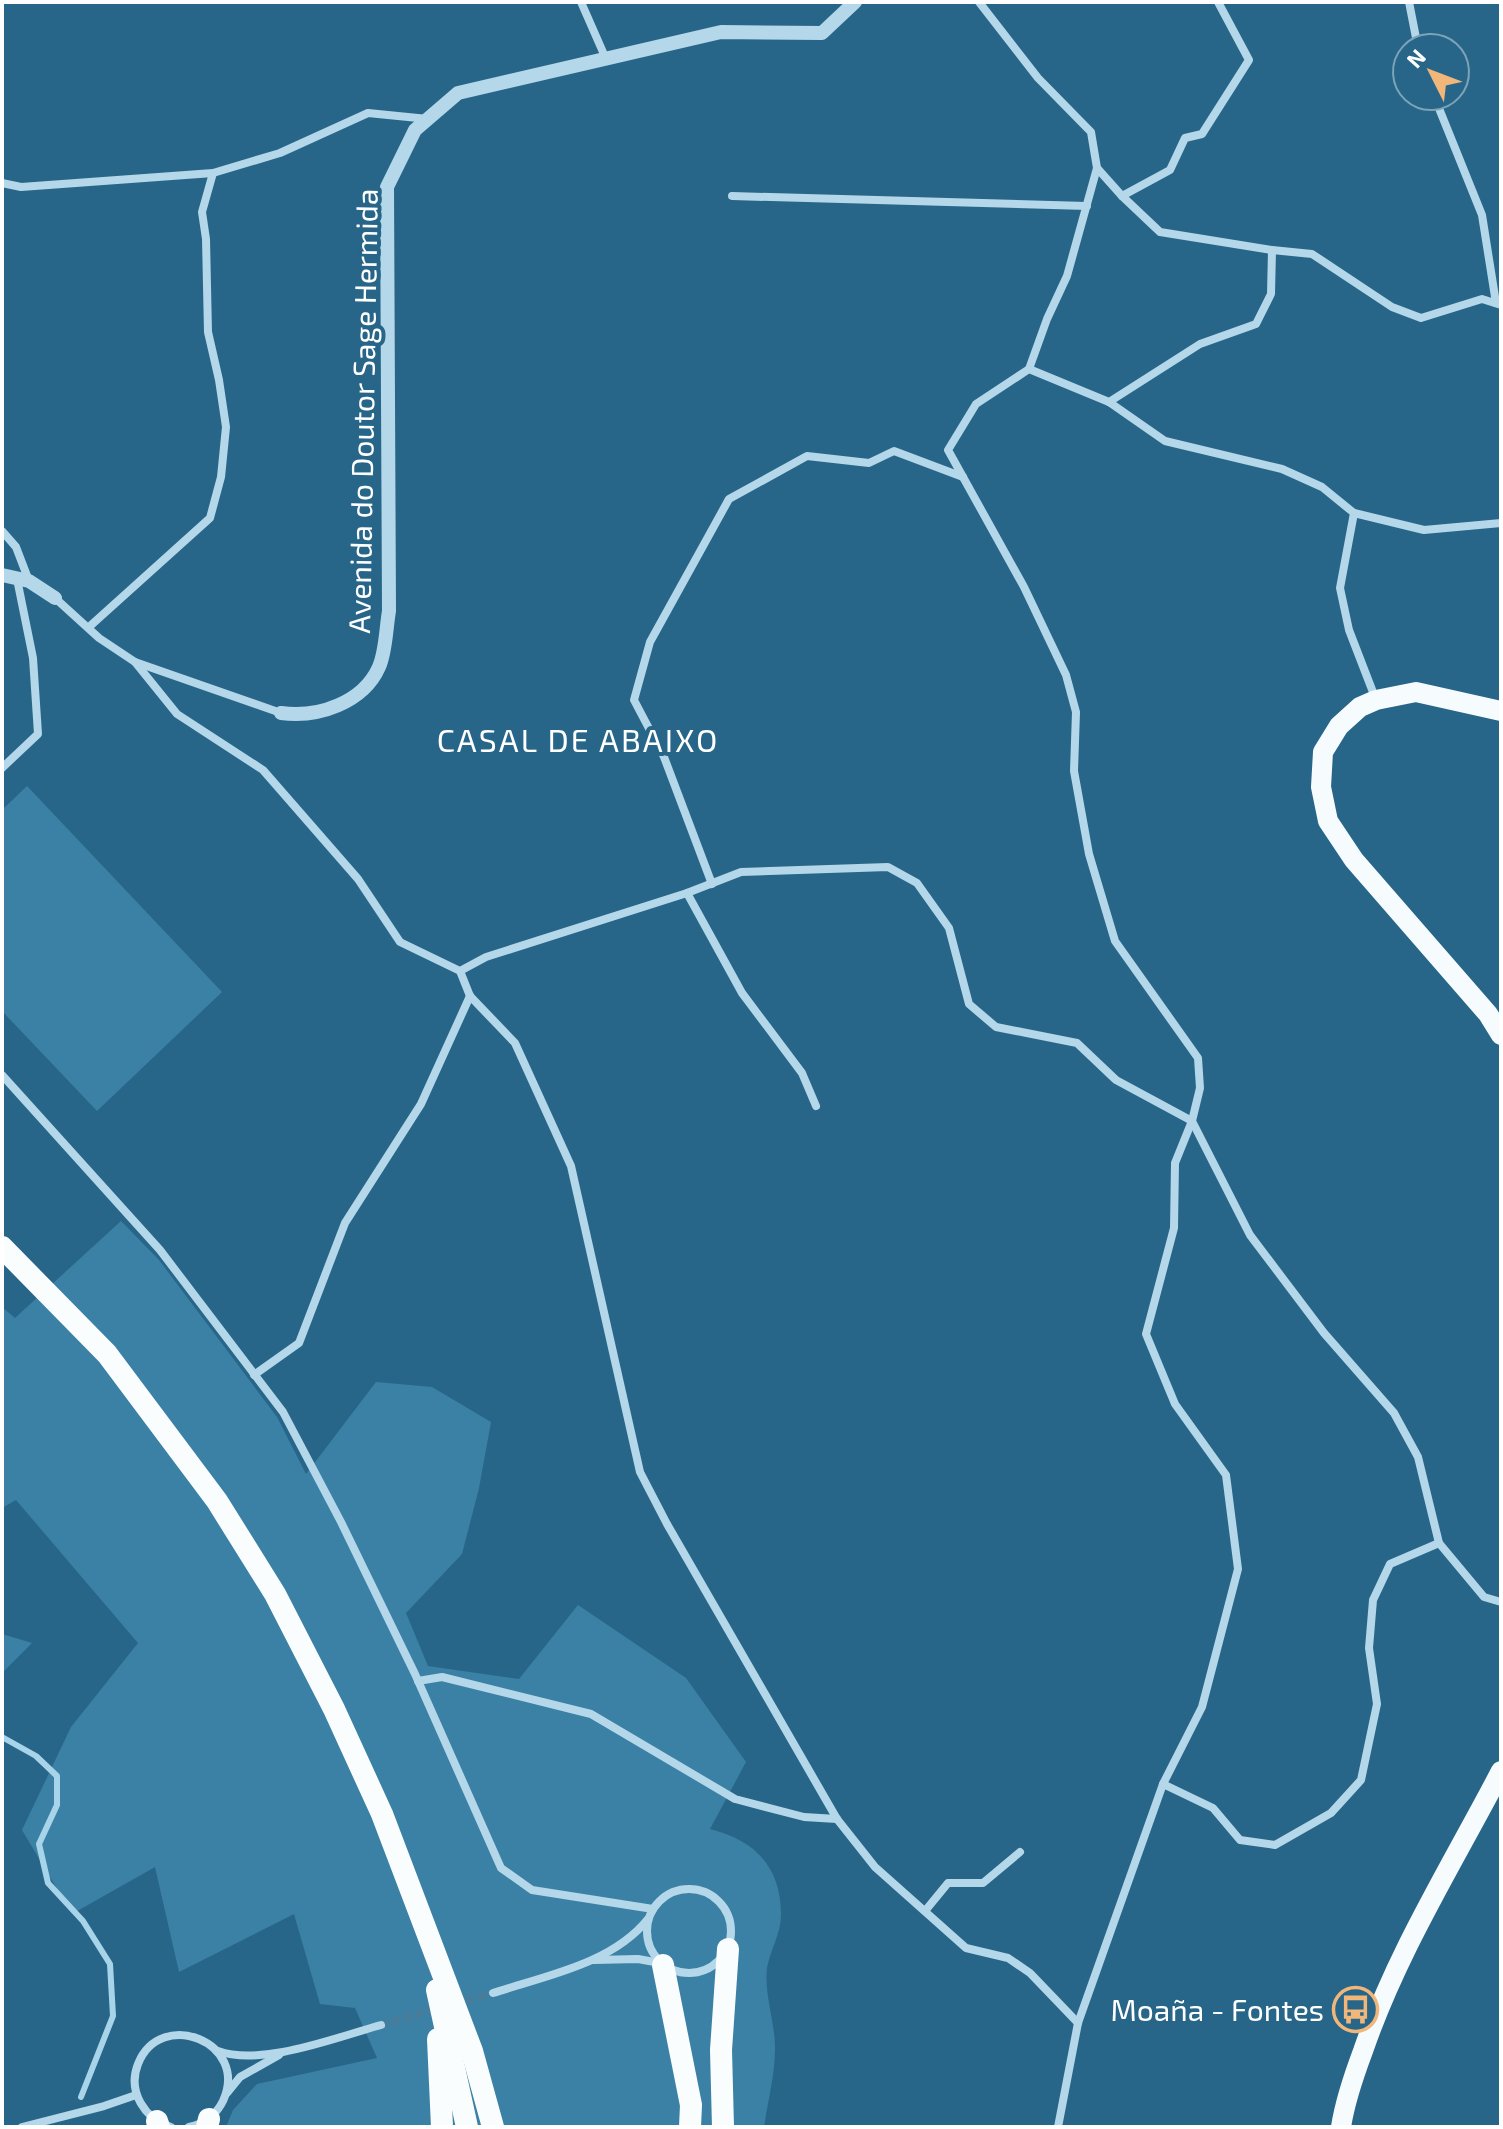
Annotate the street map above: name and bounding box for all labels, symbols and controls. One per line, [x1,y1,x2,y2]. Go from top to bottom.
north arrow [1391,32,1471,112]
text: N [1400,43,1430,73]
street label: Avenida do Doutor Sage Hermida [340,188,384,634]
district label: CASAL DE ABAIXO [437,720,719,758]
bus stop icon: Moaña - Fontes [1331,1985,1379,2033]
place label: Moaña - Fontes [1110,1991,1324,2027]

